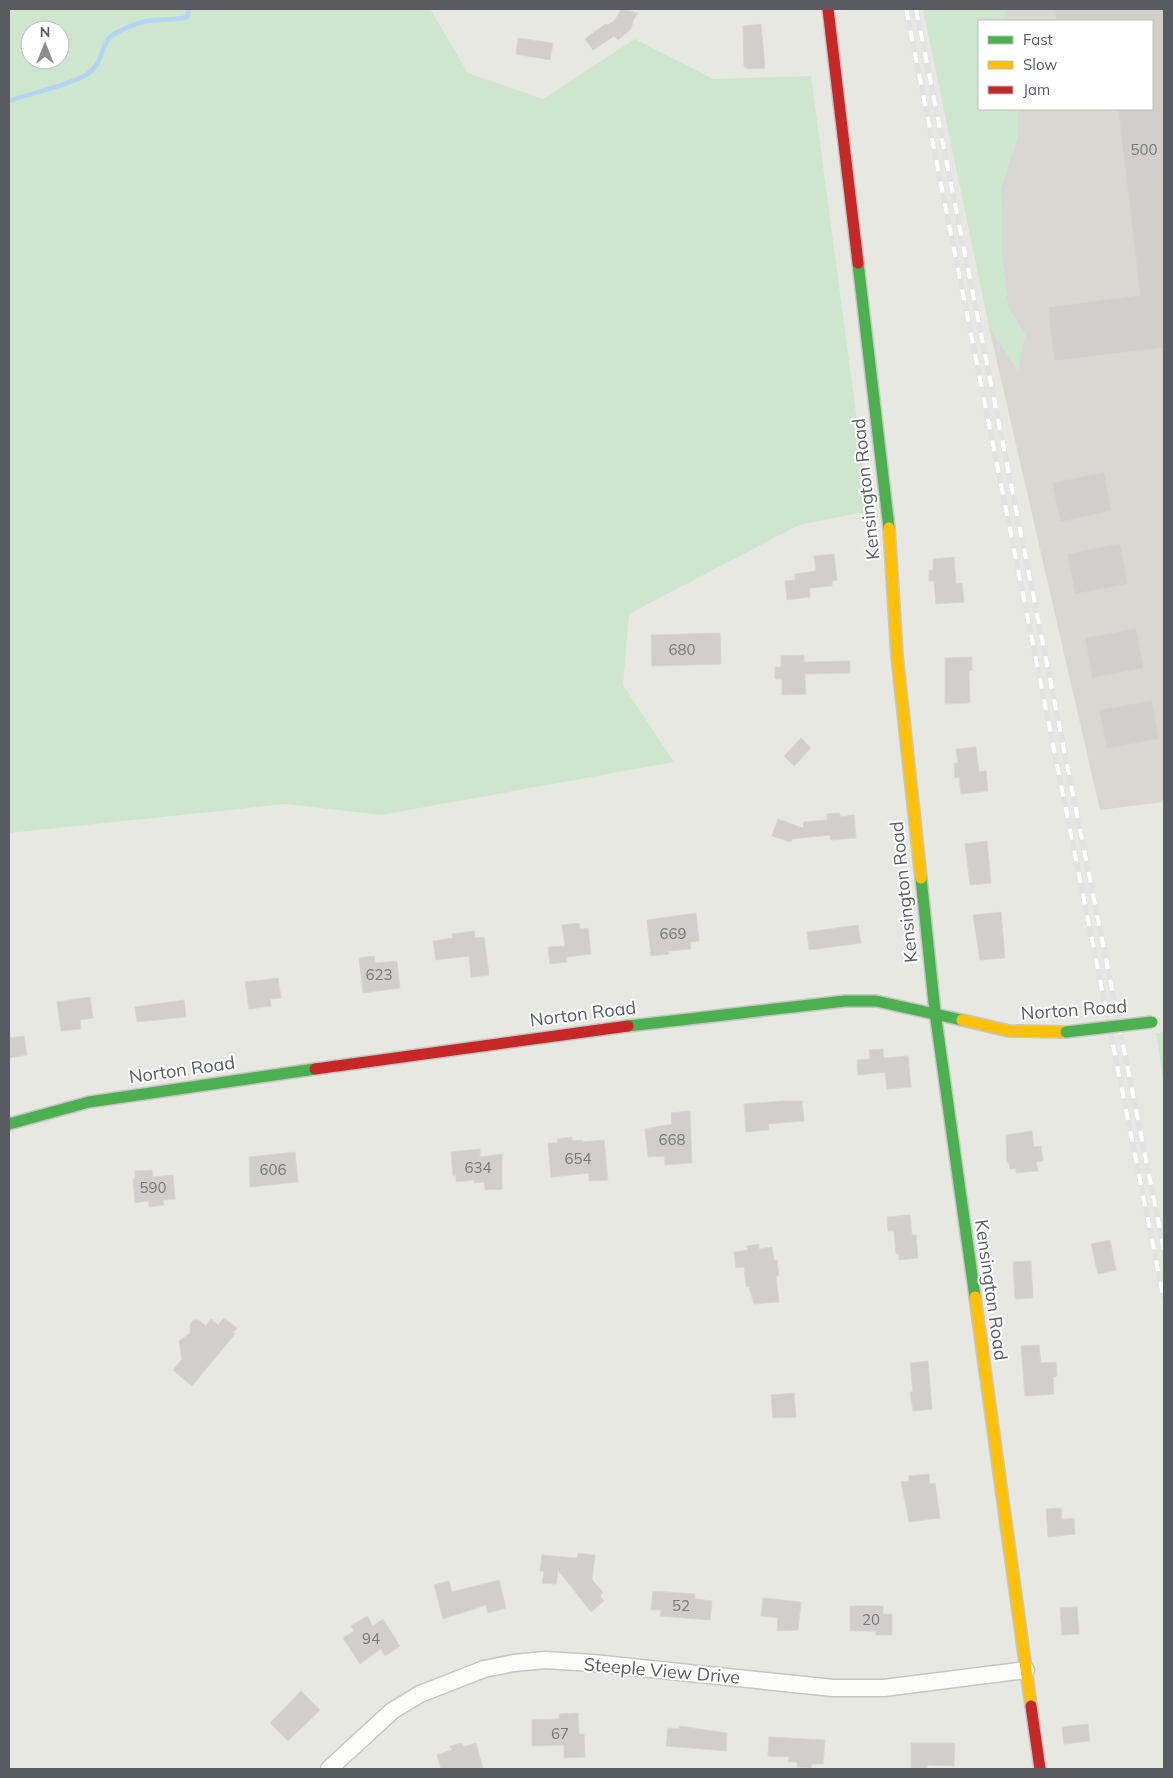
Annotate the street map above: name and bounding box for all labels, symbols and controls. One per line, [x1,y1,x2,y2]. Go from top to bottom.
north arrow [20,20,70,70]
legend [978,20,1153,110]
text: N [40,23,50,41]
text: Fast [1023,30,1053,49]
text: Slow [1023,55,1057,74]
text: Jam [1023,80,1050,99]
house number: 500 [1130,140,1158,159]
street label: Kensington Road [847,417,884,561]
house number: 680 [668,640,696,659]
street label: Kensington Road [885,820,922,964]
house number: 669 [659,924,687,943]
house number: 623 [365,965,393,984]
street label: Norton Road [1020,994,1128,1025]
street label: Norton Road [529,996,637,1031]
street label: Norton Road [128,1051,236,1088]
house number: 668 [658,1130,686,1149]
house number: 654 [564,1149,592,1168]
house number: 634 [464,1158,492,1177]
house number: 606 [259,1160,287,1179]
house number: 590 [139,1178,167,1197]
street label: Kensington Road [970,1218,1013,1362]
house number: 52 [672,1596,690,1615]
house number: 20 [862,1610,880,1629]
house number: 94 [362,1629,380,1648]
street label: Steeple View Drive [583,1652,741,1689]
house number: 67 [551,1724,569,1743]

